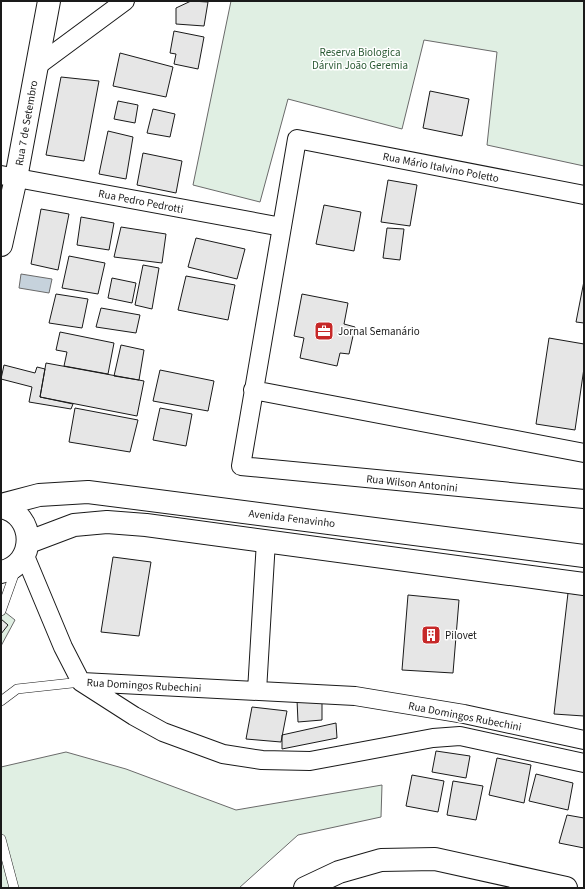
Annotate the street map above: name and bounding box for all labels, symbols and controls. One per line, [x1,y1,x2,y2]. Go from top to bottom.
park label: Reserva Biologica Dárvin João Geremia [312,45,408,73]
street label: Rua 7 de Setembro [12,79,41,167]
street label: Rua Mário Italvino Poletto [382,149,500,186]
street label: Rua Pedro Pedrotti [97,186,185,217]
office icon: Jornal Semanário [313,320,335,342]
place label: Jornal Semanário [338,324,420,339]
street label: Rua Wilson Antonini [365,471,458,496]
street label: Avenida Fenavinho [248,506,336,531]
building icon: Pilovet [420,624,442,646]
place label: Pilovet [445,628,477,643]
street label: Rua Domingos Rubechini [86,675,202,696]
street label: Rua Domingos Rubechini [407,698,523,735]

